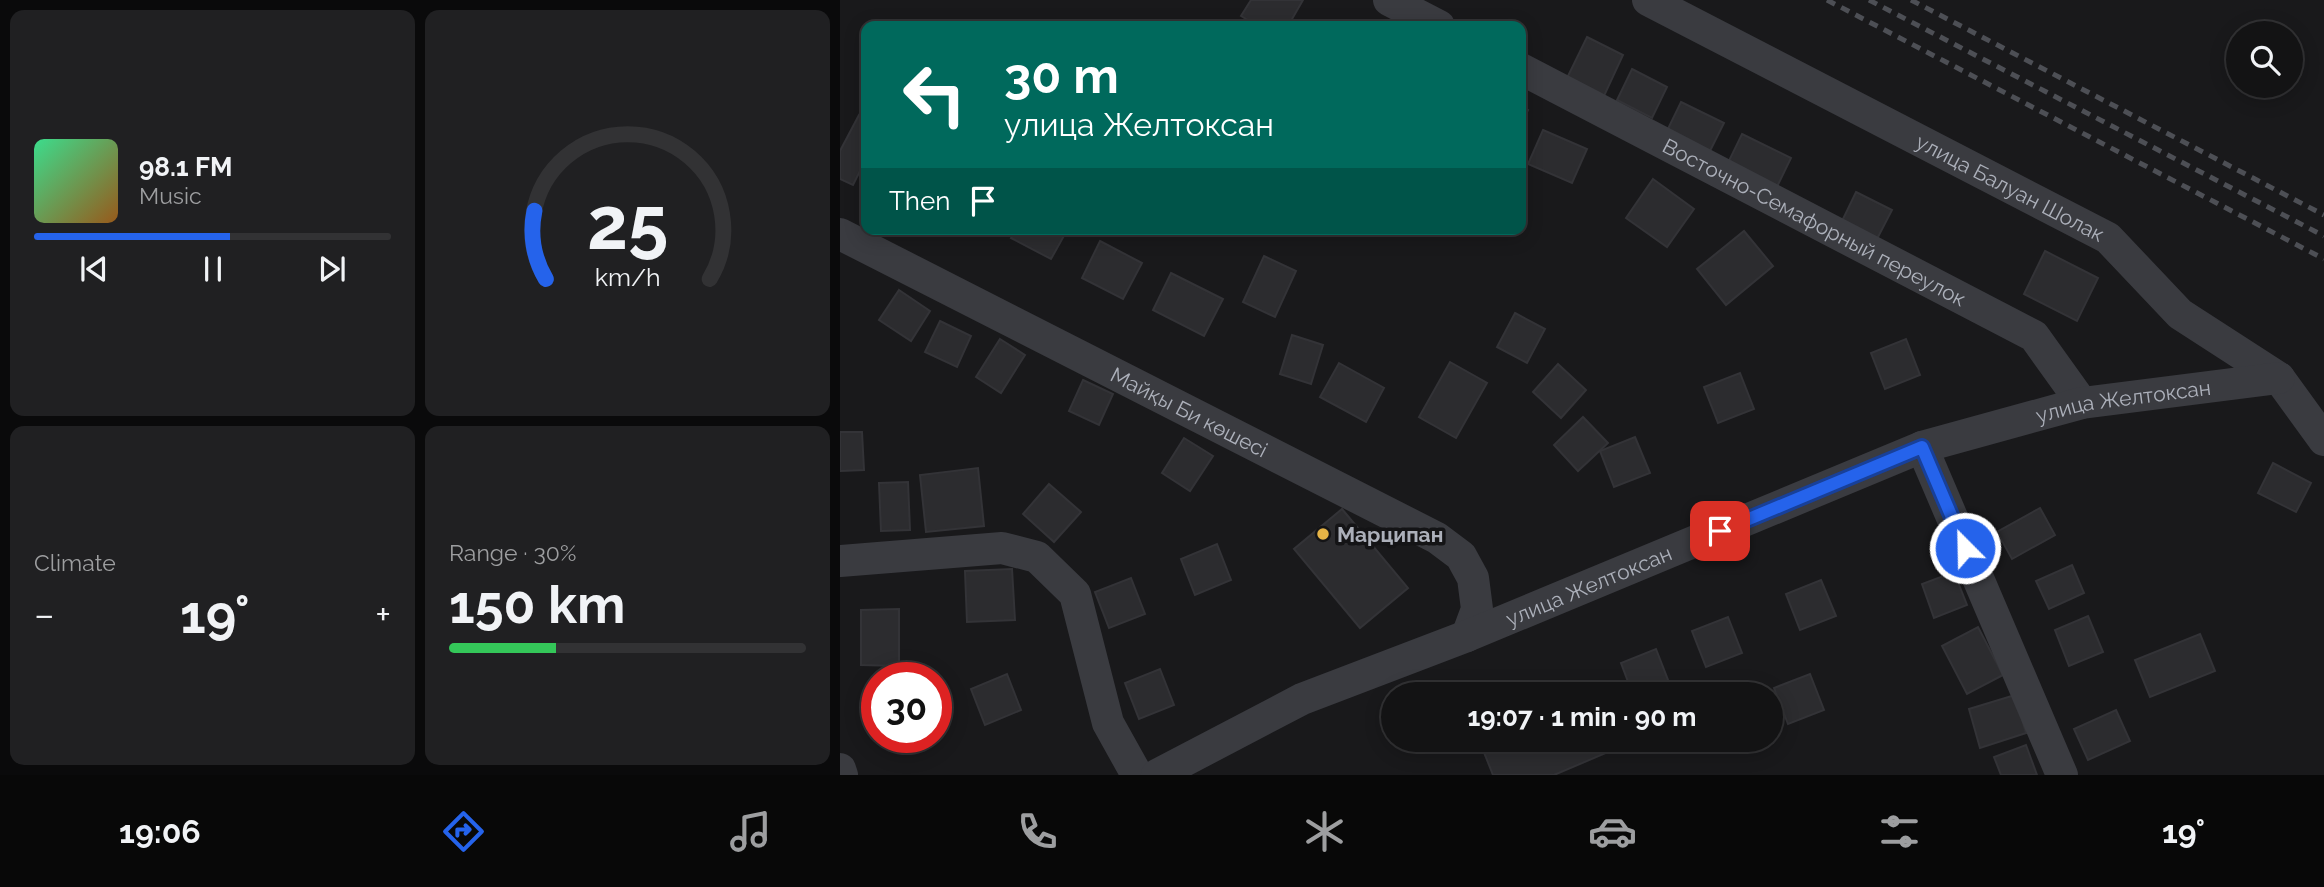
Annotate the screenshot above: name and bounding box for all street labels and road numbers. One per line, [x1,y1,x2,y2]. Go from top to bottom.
street label: улица Балуан Шолак [1912,128,2109,247]
street label: Восточно-Семафорный переулок [1659,133,1971,311]
street label: Майқы Би көшесі [1107,362,1272,462]
street label: улица Желтоксан [2033,374,2212,428]
street label: улица Желтоксан [1502,540,1675,631]

